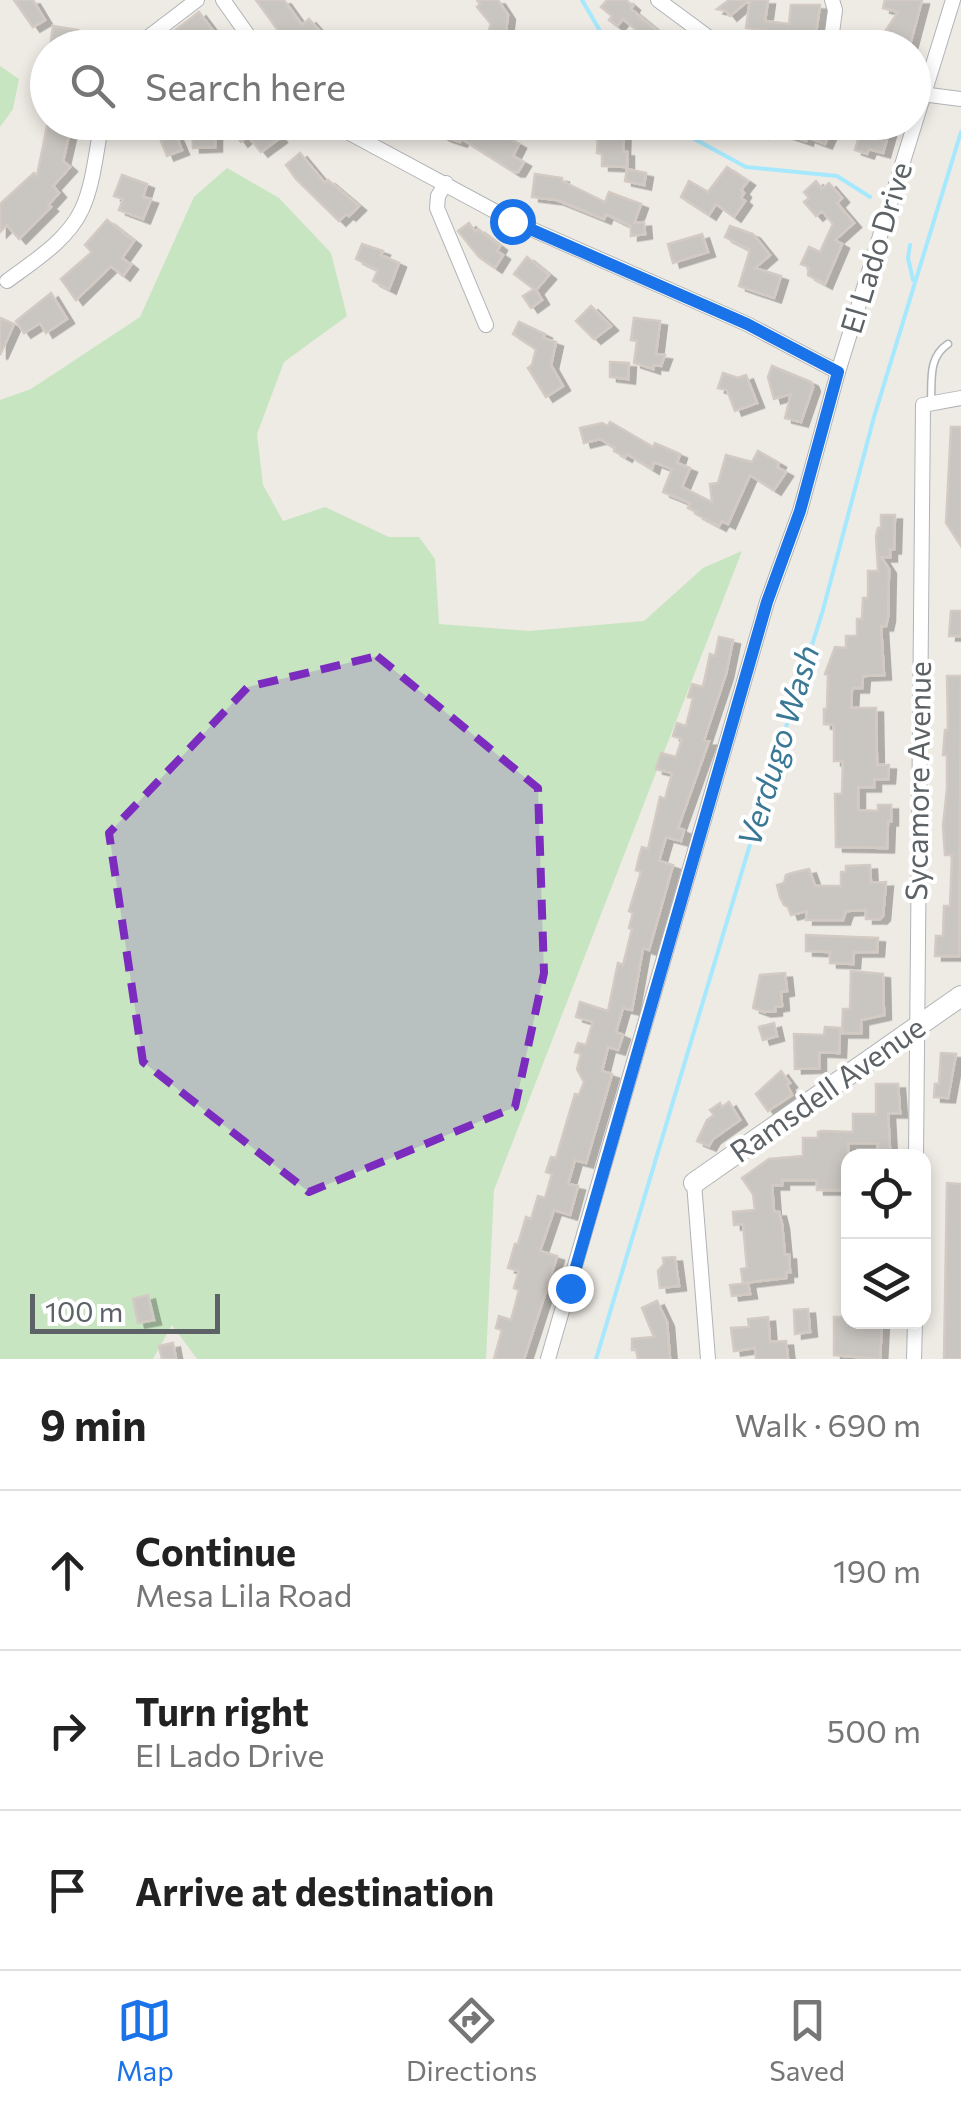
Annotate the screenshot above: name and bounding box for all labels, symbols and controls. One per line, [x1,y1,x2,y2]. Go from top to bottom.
search box [30,30,931,140]
icon: search [65,58,120,113]
text: Search here [145,62,346,109]
street label: El Lado Drive [831,157,918,338]
route start [490,199,536,245]
water label: Verdugo Wash [727,640,827,851]
street label: Sycamore Avenue [896,661,937,901]
street label: Ramsdell Avenue [722,1007,931,1169]
map controls [841,1149,931,1329]
button: locate [841,1149,931,1239]
button: layers [841,1239,931,1329]
route end [548,1266,594,1312]
scale bar [30,1289,220,1334]
text: 100 m [45,1294,123,1328]
text: 9 min [40,1398,147,1450]
text: Walk · 690 m [735,1404,921,1444]
text: Continue [135,1527,296,1574]
icon: ahead [40,1543,95,1598]
text: 190 m [833,1550,921,1590]
text: Mesa Lila Road [135,1574,352,1614]
text: Turn right [135,1687,309,1734]
icon: right [40,1703,95,1758]
text: 500 m [827,1710,921,1750]
text: El Lado Drive [135,1734,324,1774]
icon: arrive [40,1863,95,1918]
text: Arrive at destination [135,1867,494,1914]
tab: Map [116,1993,174,2087]
tab: Directions [406,1993,537,2087]
tab: Saved [769,1993,845,2087]

